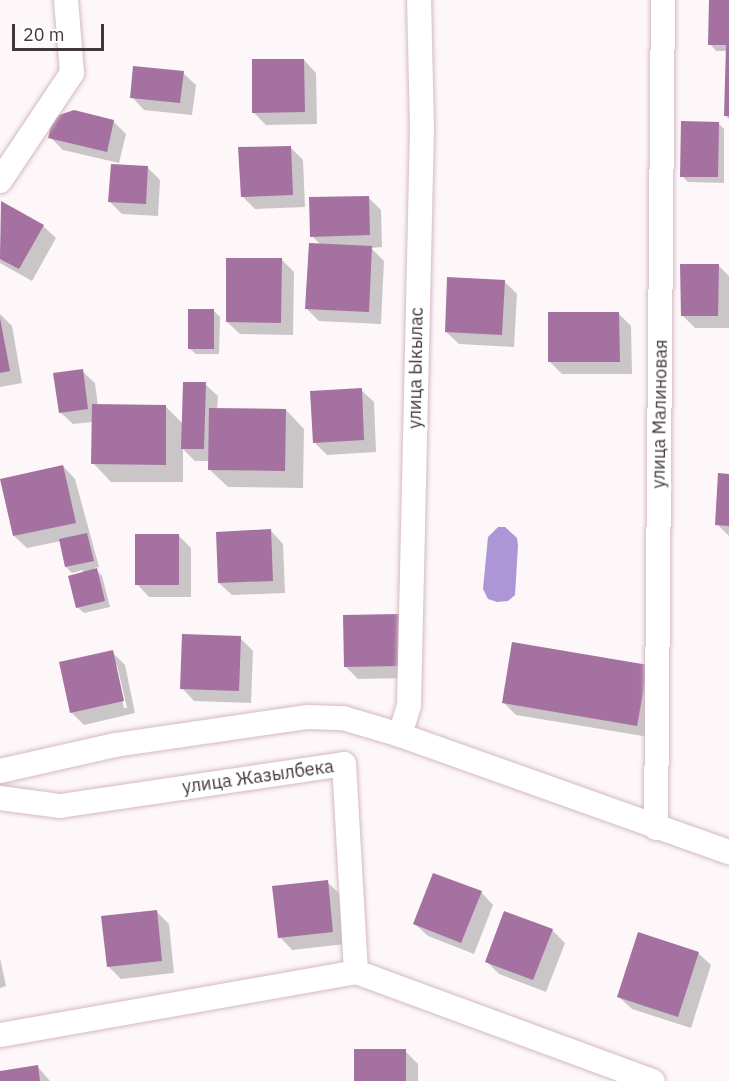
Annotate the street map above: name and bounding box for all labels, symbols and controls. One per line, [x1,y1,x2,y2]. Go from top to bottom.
scale bar [15,12,106,50]
text: 20 m [23,23,65,46]
street label: улица Ыкылас [404,307,428,429]
street label: улица Малиновая [648,339,672,489]
street label: улица Жазылбека [181,756,335,798]

